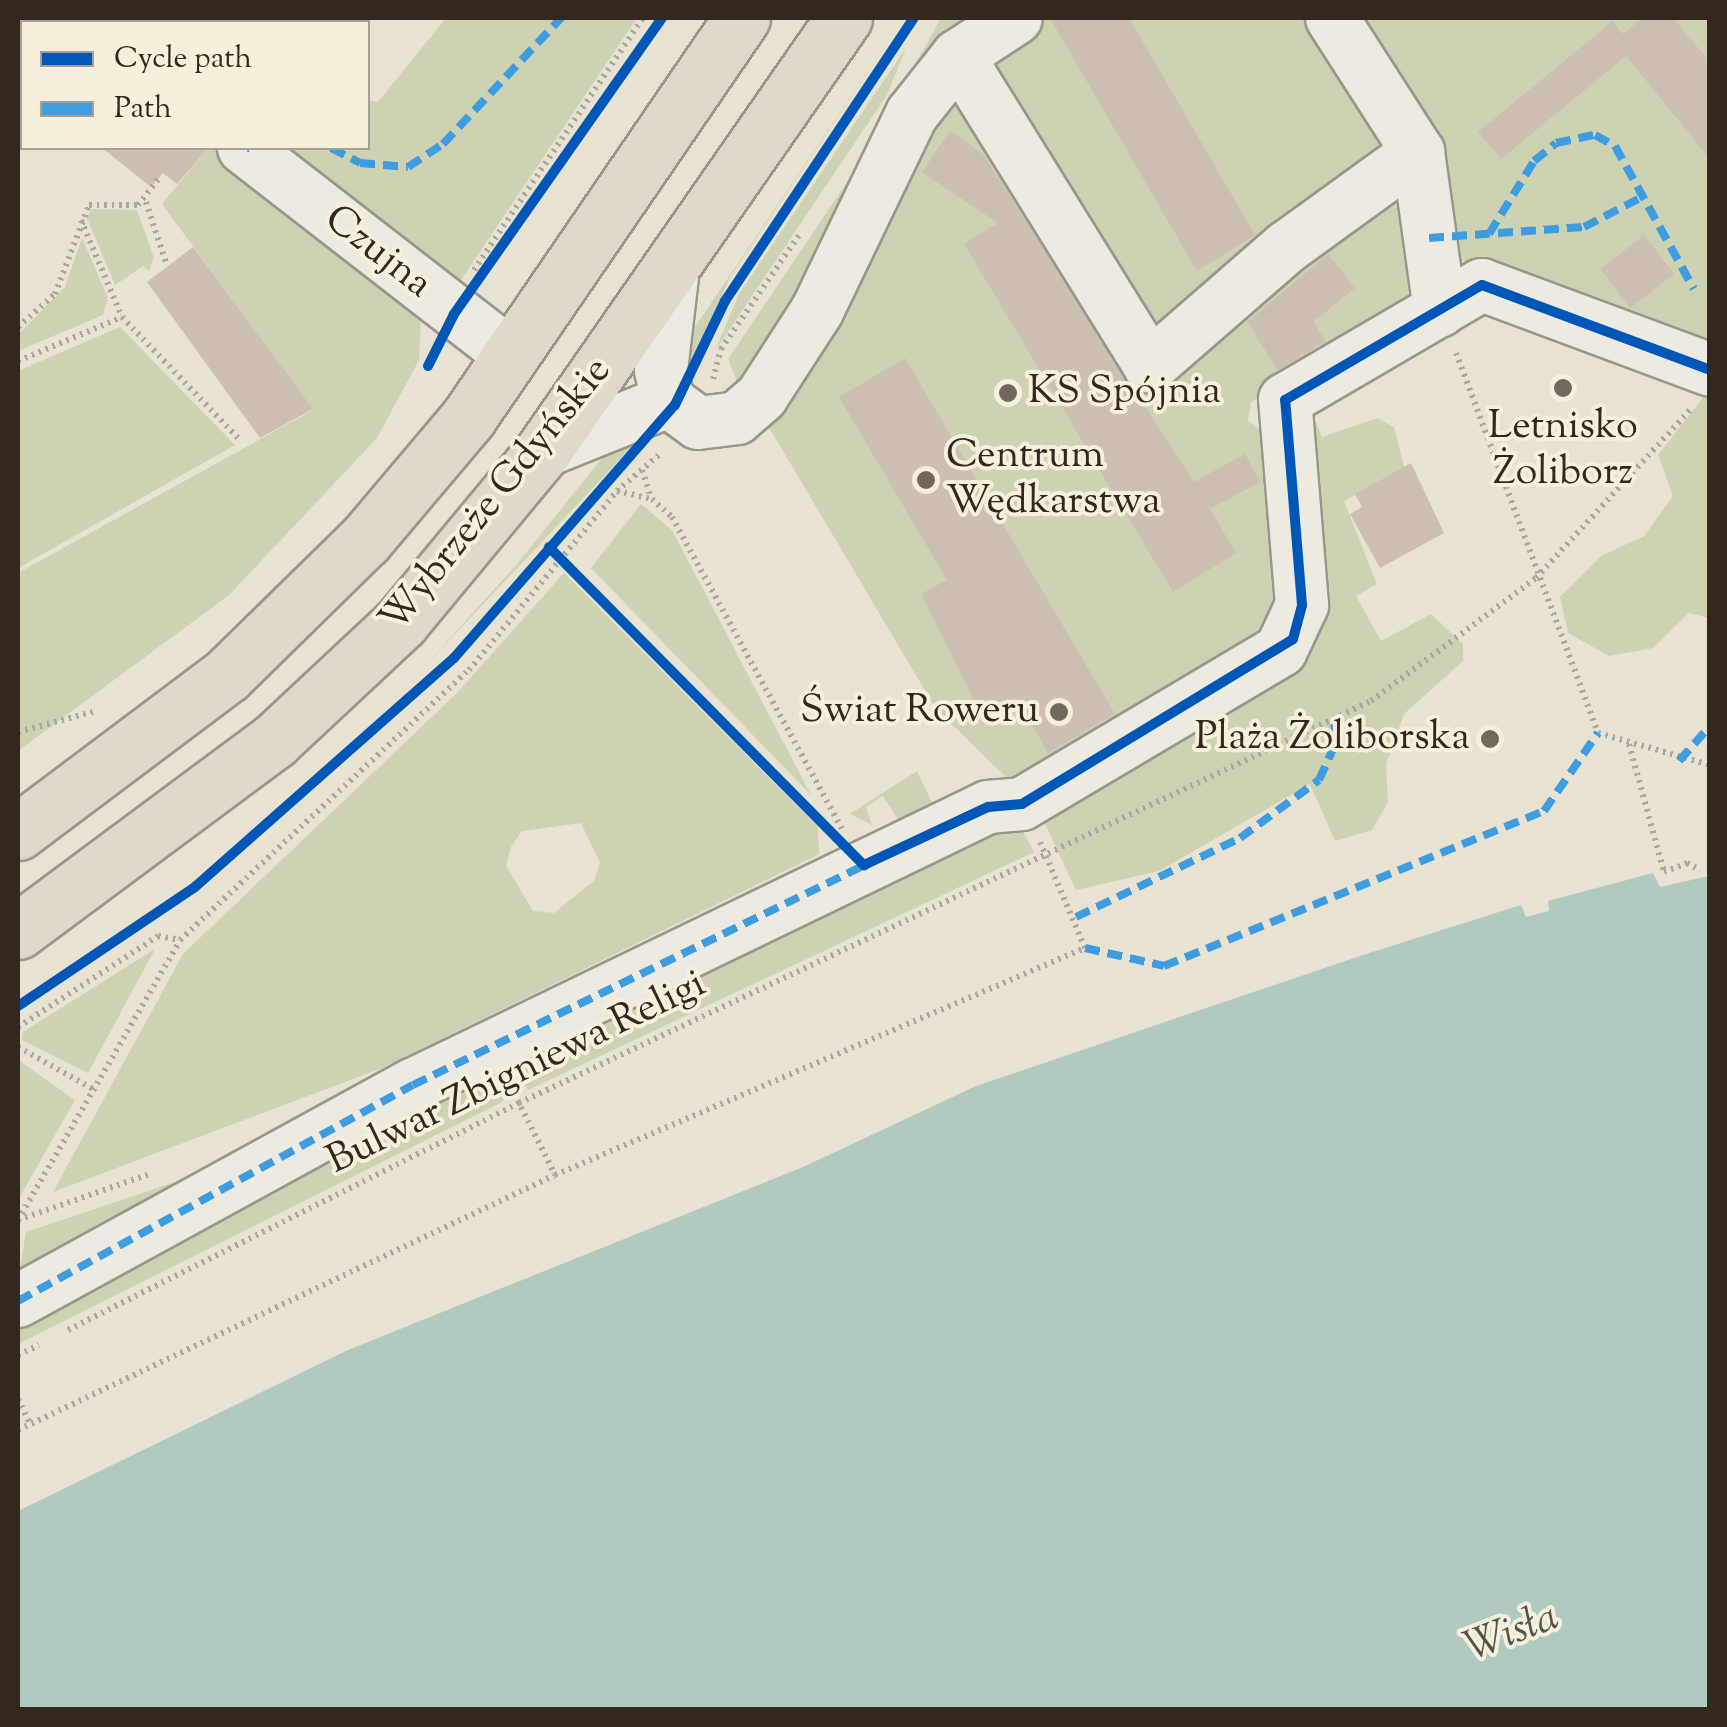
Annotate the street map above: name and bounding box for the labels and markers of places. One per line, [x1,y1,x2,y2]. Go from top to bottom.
place label: KS Spójnia [1028,369,1221,417]
marker: Letnisko Żoliborz [1552,377,1574,399]
marker: KS Spójnia [997,382,1019,404]
place label: Letnisko Żoliborz [1488,404,1638,498]
place label: Centrum Wędkarstwa [946,433,1161,527]
marker: Centrum Wędkarstwa [915,469,937,491]
place label: Świat Roweru [800,688,1039,736]
marker: Świat Roweru [1048,701,1070,723]
place label: Plaża Żoliborska [1195,715,1470,763]
marker: Plaża Żoliborska [1479,728,1501,750]

